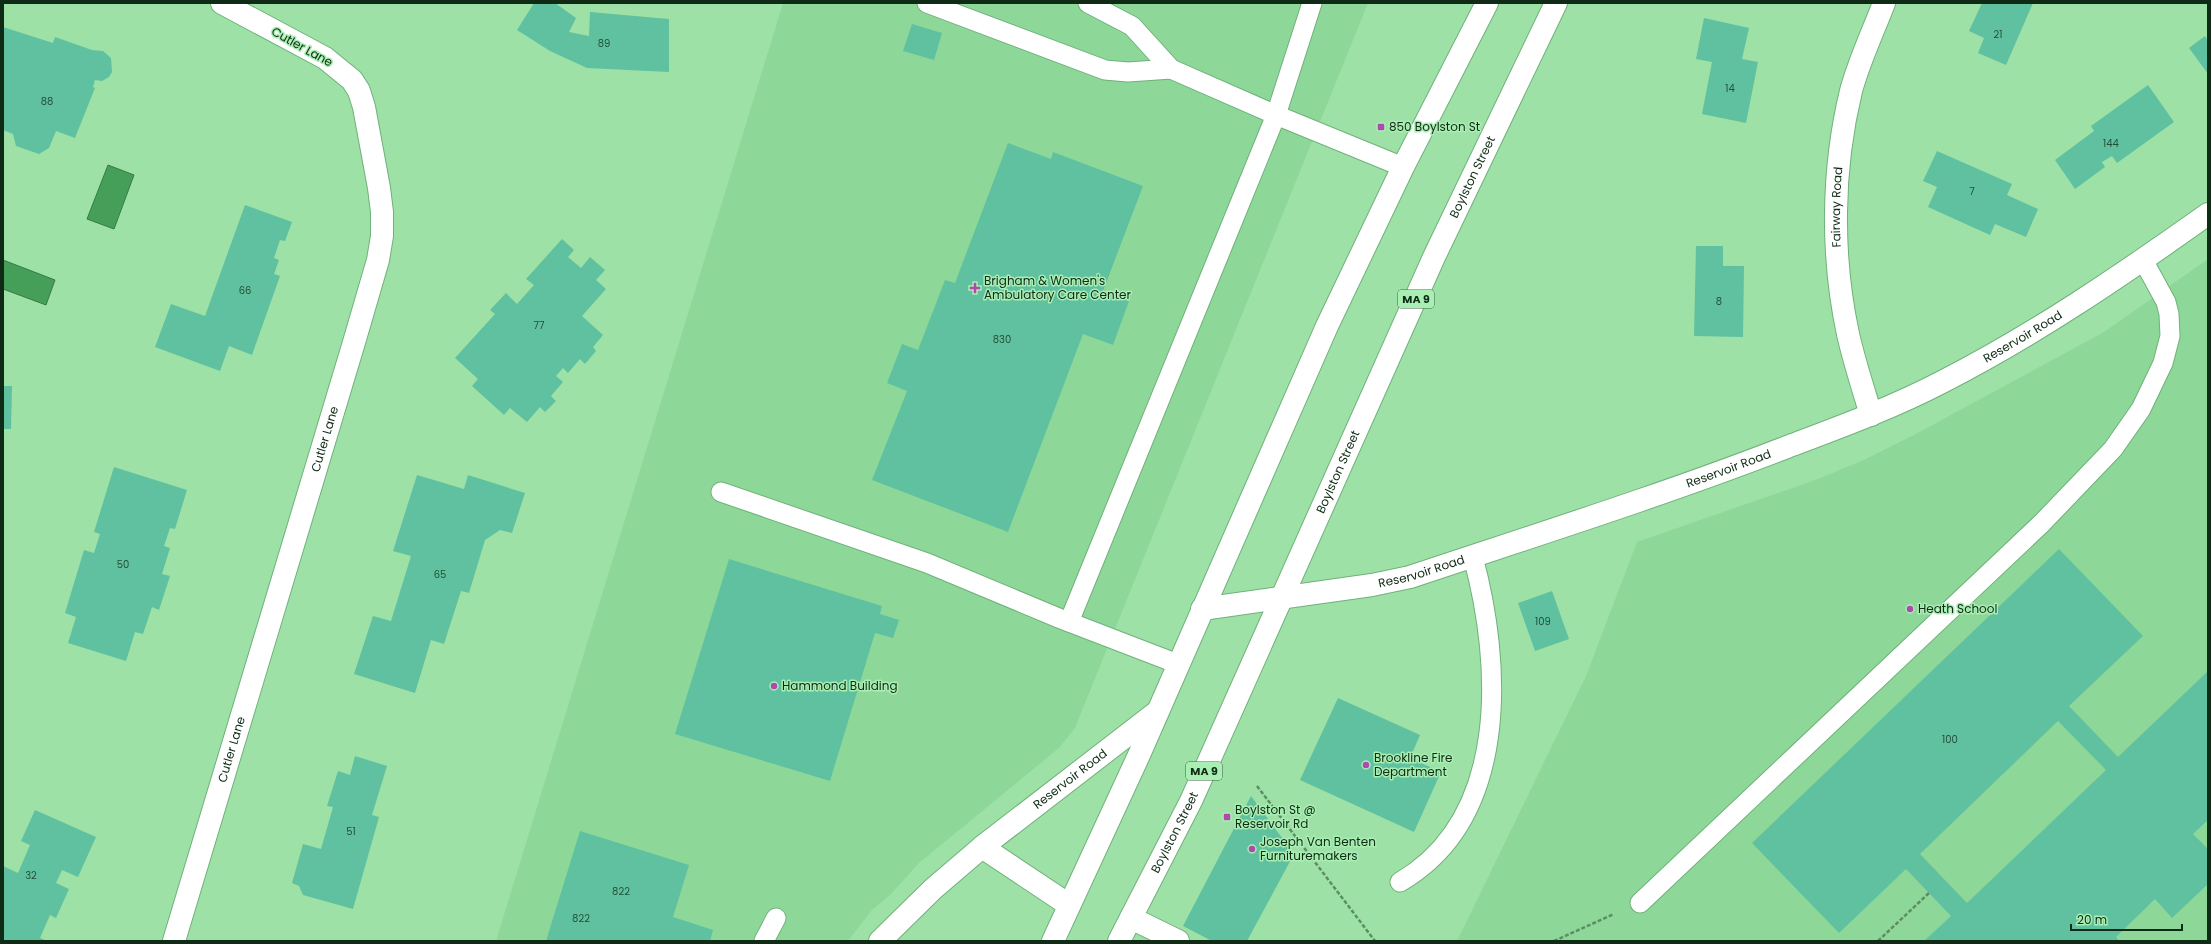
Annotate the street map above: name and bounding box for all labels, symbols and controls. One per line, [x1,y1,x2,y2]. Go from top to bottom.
street label: Cutler Lane [268,23,336,70]
house number: 21 [1994,27,2002,42]
house number: 89 [598,36,610,51]
house number: 14 [1725,81,1735,96]
house number: 88 [41,94,53,109]
place label: 850 Boylston St [1389,118,1480,135]
marker: 850 Boylston St [1376,122,1386,132]
street label: Boylston Street [1445,133,1499,221]
house number: 144 [2103,136,2119,151]
street label: Fairway Road [1827,166,1846,248]
house number: 7 [1969,184,1975,199]
place label: Brigham & Women's Ambulatory Care Center [984,272,1131,303]
marker: Brigham & Women's Ambulatory Care Center [969,282,981,294]
house number: 66 [239,283,251,298]
road number: MA 9 [1398,290,1434,308]
house number: 8 [1716,294,1722,309]
street label: Reservoir Road [1980,306,2065,366]
house number: 77 [534,318,545,333]
house number: 830 [993,332,1011,347]
street label: Cutler Lane [306,404,342,474]
street label: Boylston Street [1312,427,1364,516]
street label: Reservoir Road [1684,445,1773,492]
street label: Reservoir Road [1377,550,1467,591]
house number: 50 [117,557,129,572]
house number: 65 [434,567,446,582]
place label: Heath School [1918,600,1997,617]
marker: Heath School [1905,604,1915,614]
house number: 109 [1535,614,1551,629]
place label: Hammond Building [782,677,898,694]
marker: Hammond Building [769,681,779,691]
street label: Cutler Lane [213,714,249,784]
house number: 100 [1942,732,1958,747]
street label: Reservoir Road [1029,745,1110,813]
place label: Brookline Fire Department [1374,749,1453,780]
marker: Brookline Fire Department [1361,760,1371,770]
road number: MA 9 [1186,762,1222,780]
street label: Boylston Street [1146,789,1202,876]
place label: Boylston St @ Reservoir Rd [1235,801,1316,832]
marker: Boylston St @ Reservoir Rd [1222,812,1232,822]
house number: 51 [346,824,356,839]
place label: Joseph Van Benten Furnituremakers [1260,833,1376,864]
marker: Joseph Van Benten Furnituremakers [1247,844,1257,854]
house number: 32 [25,868,37,883]
house number: 822 [612,884,630,899]
scale bar [2071,906,2182,932]
house number: 822 [572,911,590,926]
text: 20 m [2077,911,2107,928]

